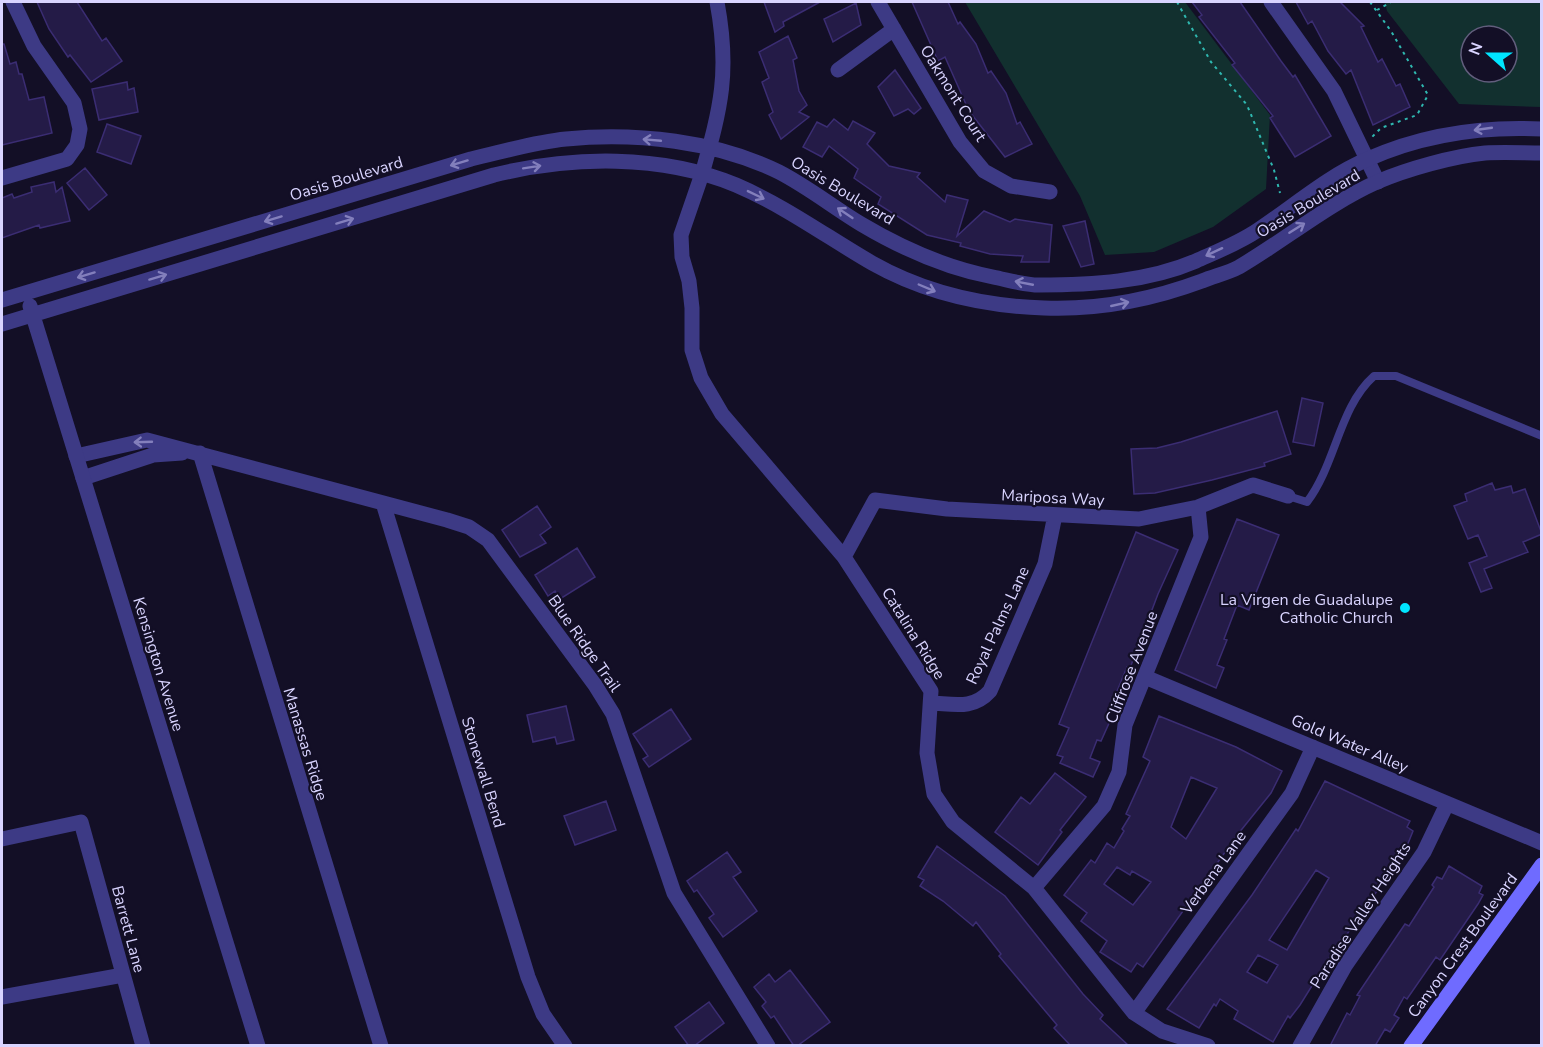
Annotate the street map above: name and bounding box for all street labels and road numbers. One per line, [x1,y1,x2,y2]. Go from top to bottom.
street label: Oakmont Court [915,41,992,146]
street label: Oasis Boulevard [287,151,406,207]
street label: Oasis Boulevard [787,151,898,230]
street label: Oasis Boulevard [1253,164,1364,243]
street label: Mariposa Way [1001,484,1106,512]
street label: Royal Palms Lane [961,563,1035,688]
street label: Catalina Ridge [876,583,950,684]
street label: Blue Ridge Trail [543,591,626,697]
street label: Kensington Avenue [127,594,189,734]
street label: Cliffrose Avenue [1100,608,1164,727]
street label: Manassas Ridge [277,685,333,803]
street label: Gold Water Alley [1288,709,1412,779]
street label: Stonewall Bend [456,714,510,830]
street label: Verbena Lane [1175,826,1252,920]
street label: Paradise Valley Heights [1305,838,1417,993]
street label: Canyon Crest Boulevard [1403,869,1523,1022]
street label: Barrett Lane [106,883,150,975]

